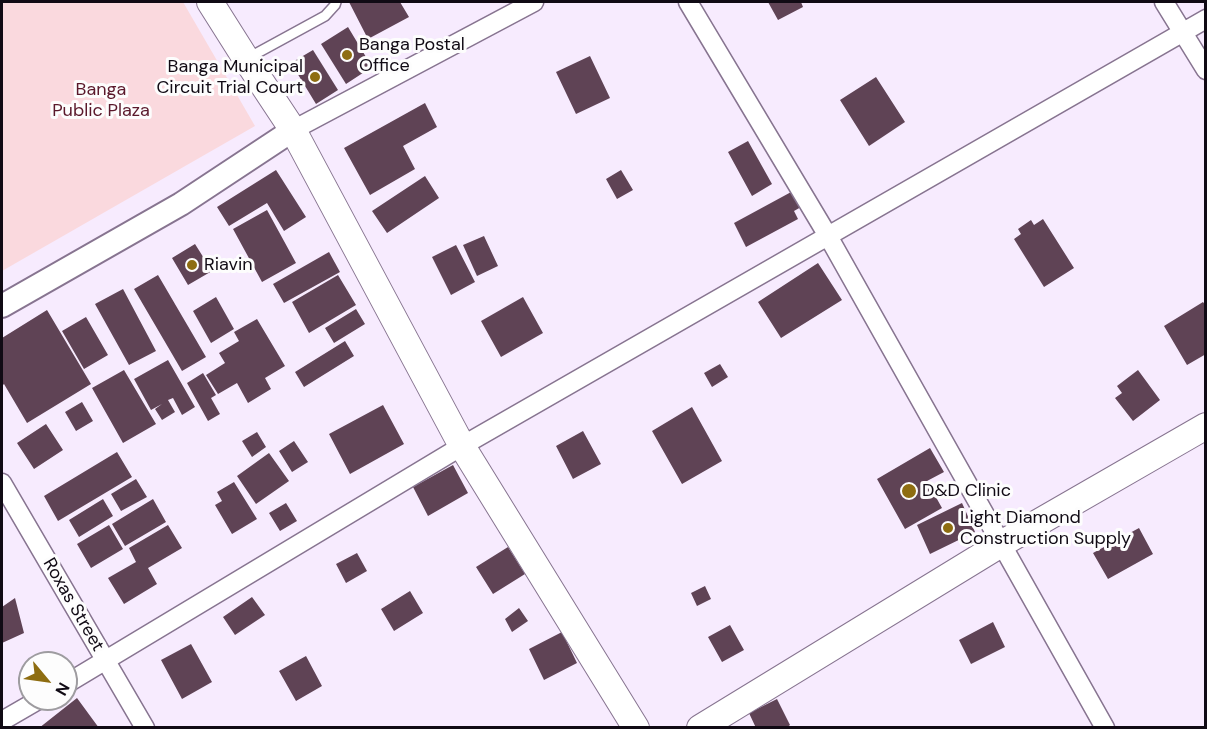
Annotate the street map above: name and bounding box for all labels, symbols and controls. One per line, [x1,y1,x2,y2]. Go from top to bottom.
place label: Banga Postal Office [359,34,465,76]
marker: Banga Postal Office [340,48,354,62]
place label: Banga Municipal Circuit Trial Court [156,56,303,98]
marker: Banga Municipal Circuit Trial Court [308,70,322,84]
park label: Banga Public Plaza [52,79,150,122]
place label: Riavin [204,254,253,276]
marker: Riavin [185,258,199,272]
place label: D&D Clinic [922,480,1011,502]
marker: D&D Clinic [900,482,918,500]
place label: Light Diamond Construction Supply [960,507,1131,550]
marker: Light Diamond Construction Supply [941,521,955,535]
street label: Roxas Street [38,555,108,655]
north arrow [18,651,78,711]
text: N [50,679,74,699]

